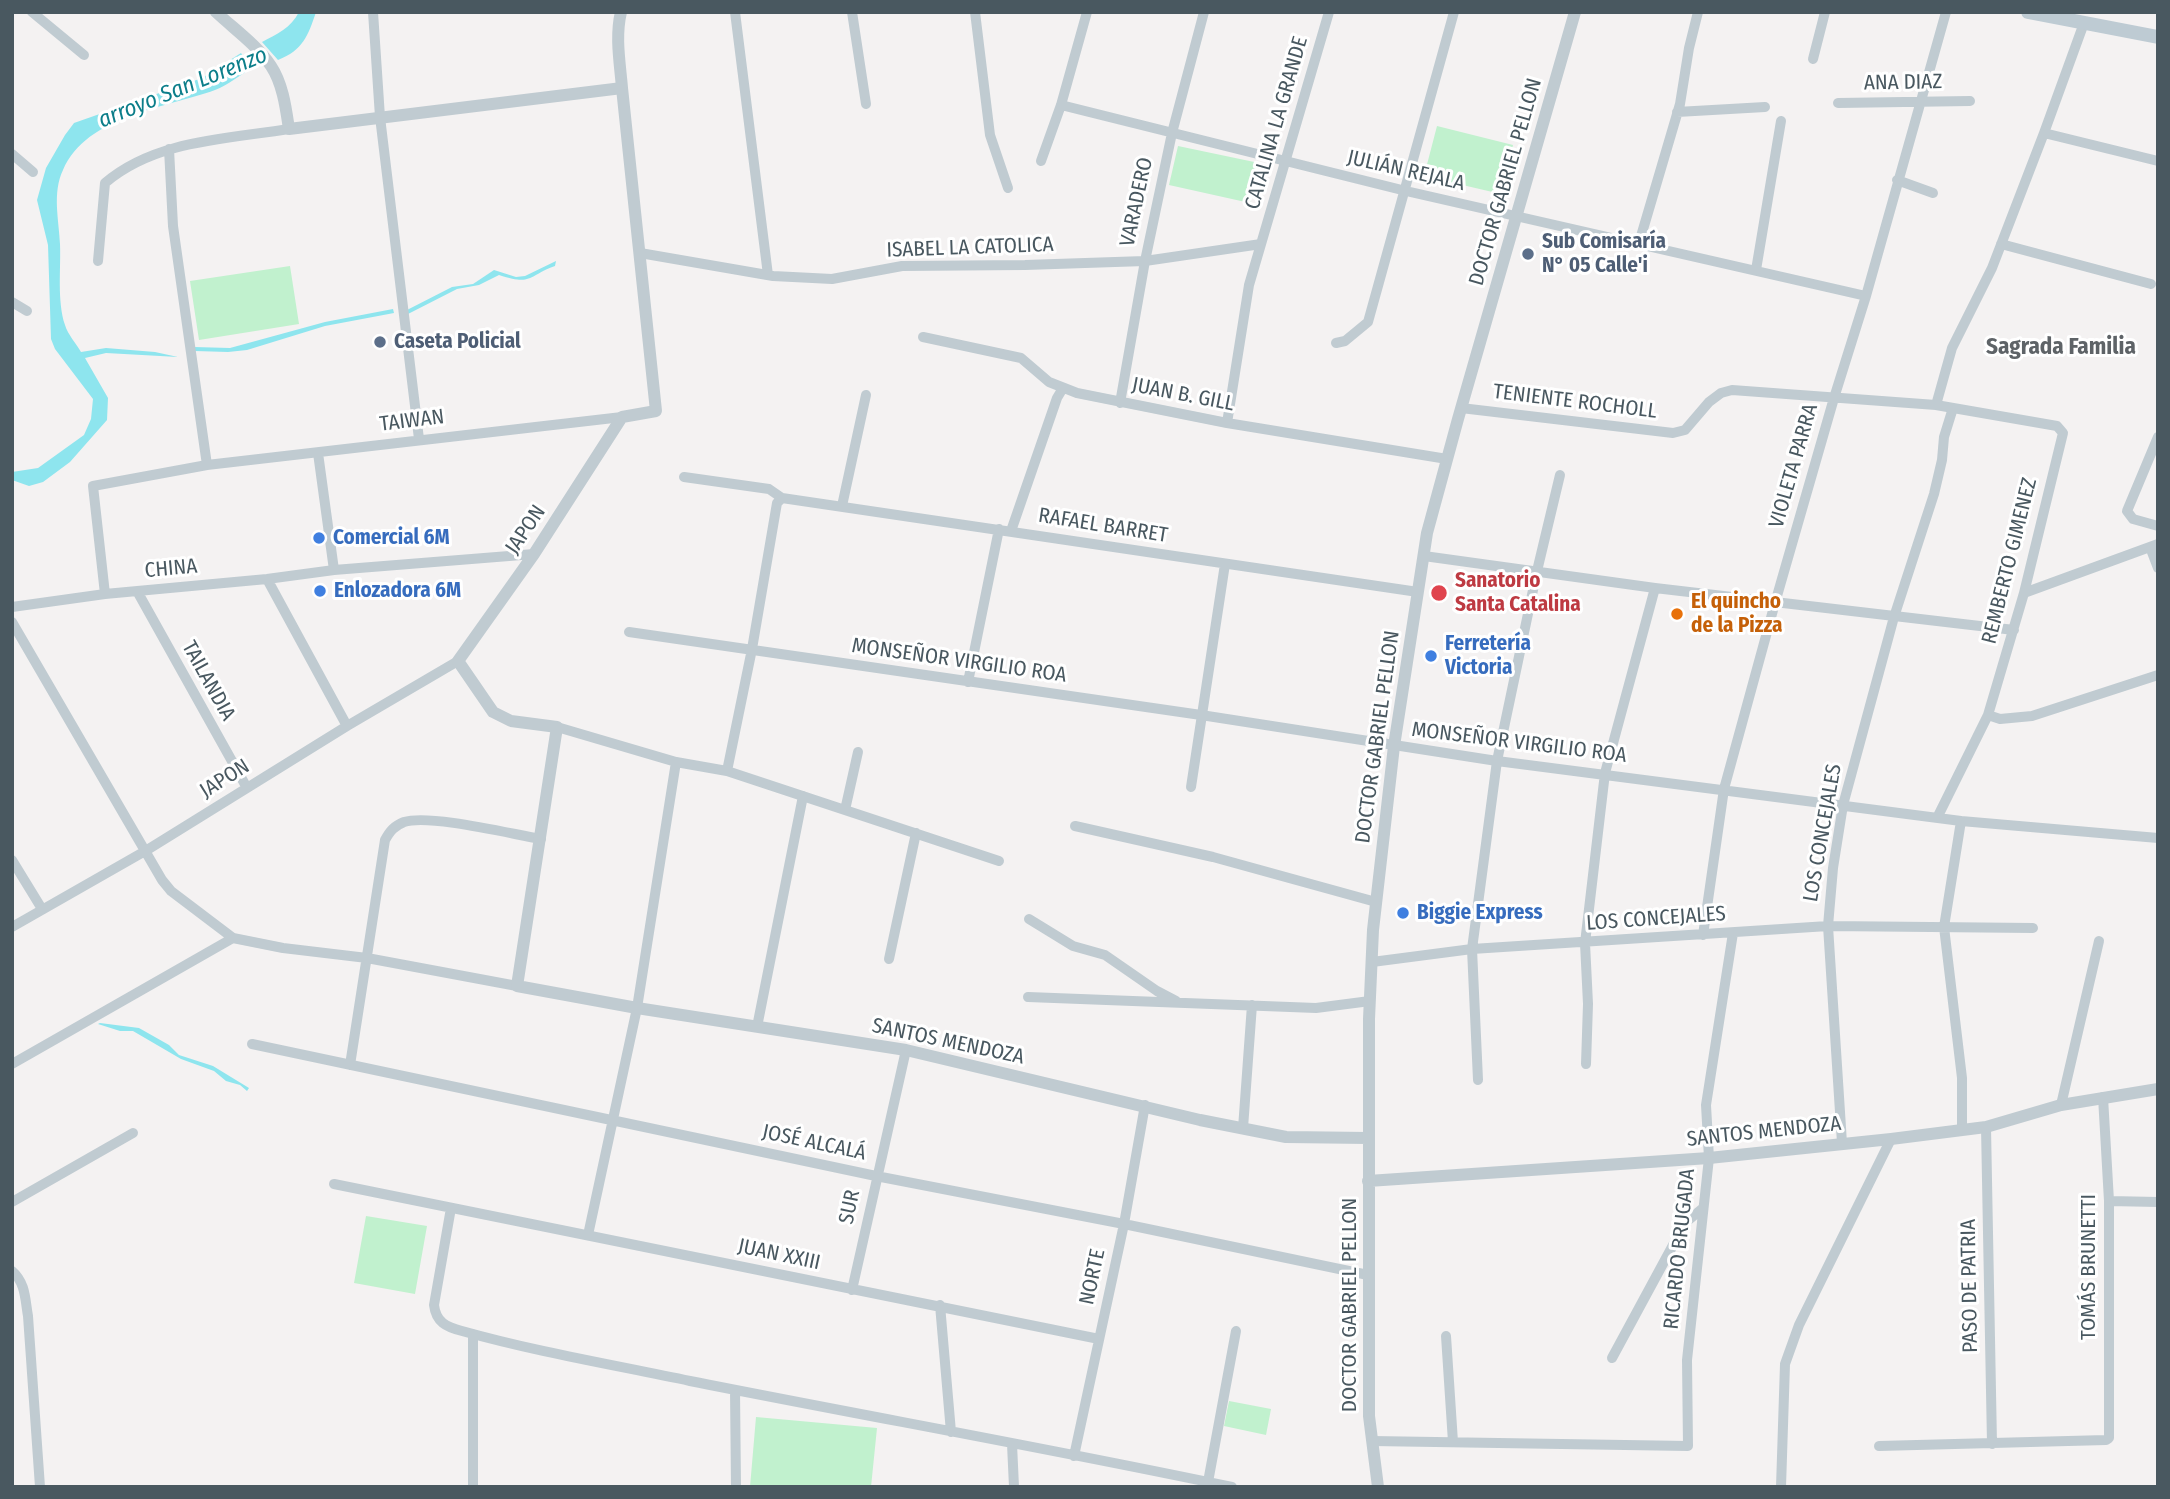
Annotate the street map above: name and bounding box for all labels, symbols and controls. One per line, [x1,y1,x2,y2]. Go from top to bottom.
street label: CATALINA LA GRANDE [1240,34,1314,212]
water label: arroyo San Lorenzo [94,42,272,134]
street label: ANA DIAZ [1864,70,1942,96]
street label: DOCTOR GABRIEL PELLON [1464,75,1548,289]
street label: JULIÁN REJALA [1345,145,1467,197]
street label: VARADERO [1115,155,1159,249]
place label: Sub Comisaría N° 05 Calle'i [1542,229,1666,279]
street label: ISABEL LA CATOLICA [886,232,1054,264]
marker: Sub Comisaría N° 05 Calle'i [1520,246,1536,262]
place label: Caseta Policial [394,329,521,355]
marker: Caseta Policial [372,334,388,350]
district label: Sagrada Familia [1986,334,2136,362]
street label: JUAN B. GILL [1130,373,1236,417]
street label: TENIENTE ROCHOLL [1492,379,1658,425]
street label: VIOLETA PARRA [1764,401,1824,531]
street label: TAIWAN [378,405,446,437]
street label: REMBERTO GIMENEZ [1977,475,2043,647]
street label: JAPON [501,501,551,559]
street label: RAFAEL BARRET [1037,503,1169,549]
place label: Comercial 6M [333,525,450,551]
marker: Comercial 6M [311,530,327,546]
street label: CHINA [144,554,198,584]
place label: Sanatorio Santa Catalina [1455,568,1581,618]
place label: Enlozadora 6M [334,578,461,604]
marker: Enlozadora 6M [312,583,328,599]
marker: Sanatorio Santa Catalina [1429,583,1449,603]
place label: El quincho de la Pizza [1691,589,1783,639]
marker: El quincho de la Pizza [1669,606,1685,622]
street label: DOCTOR GABRIEL PELLON [1351,629,1405,845]
place label: Ferretería Victoria [1445,631,1531,681]
street label: MONSEÑOR VIRGILIO ROA [850,633,1068,689]
street label: TAILANDIA [176,637,240,725]
marker: Ferretería Victoria [1423,648,1439,664]
street label: MONSEÑOR VIRGILIO ROA [1410,717,1628,769]
street label: JAPON [196,754,254,804]
street label: LOS CONCEJALES [1798,762,1848,904]
place label: Biggie Express [1417,900,1543,926]
street label: LOS CONCEJALES [1585,902,1727,936]
marker: Biggie Express [1395,905,1411,921]
street label: SANTOS MENDOZA [870,1014,1026,1070]
street label: SANTOS MENDOZA [1686,1111,1842,1153]
street label: JOSÉ ALCALÁ [760,1120,868,1166]
street label: RICARDO BRUGADA [1659,1167,1701,1331]
street label: SUR [834,1188,866,1226]
street label: TOMÁS BRUNETTI [2076,1194,2102,1340]
street label: DOCTOR GABRIEL PELLON [1337,1198,1363,1412]
street label: PASO DE PATRIA [1956,1219,1984,1353]
street label: JUAN XXIII [735,1234,823,1276]
street label: NORTE [1075,1247,1111,1307]

